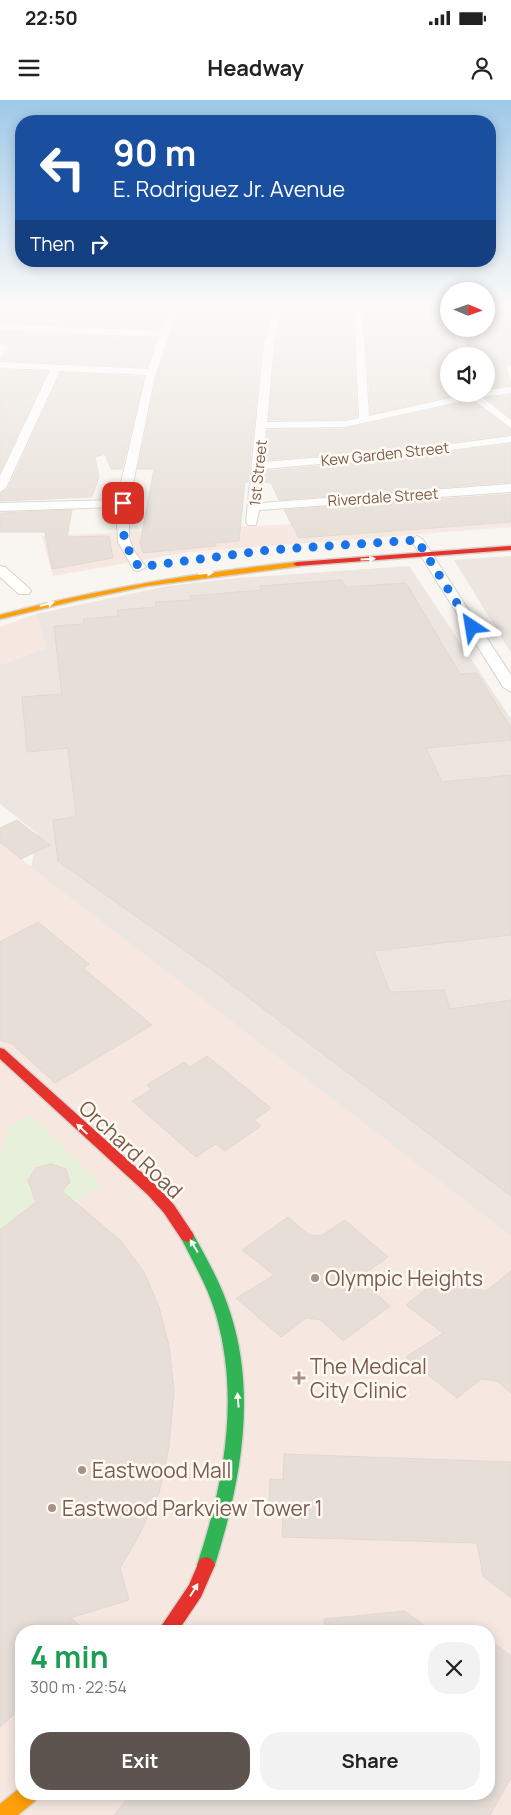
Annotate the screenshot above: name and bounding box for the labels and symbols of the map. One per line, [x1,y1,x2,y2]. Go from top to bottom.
north arrow [440,282,495,338]
street label: Kew Garden Street [320,437,450,471]
street label: 1st Street [244,439,272,507]
pin [102,482,144,524]
street label: Riverdale Street [327,483,439,511]
one-way arrow [360,555,376,563]
one-way arrow [198,569,214,577]
one-way arrow [39,599,54,607]
position arrow [445,600,497,652]
street label: Orchard Road [73,1094,189,1204]
one-way arrow [77,1123,89,1135]
one-way arrow [189,1239,198,1252]
place label: Olympic Heights [325,1264,483,1292]
marker: Olympic Heights [309,1272,321,1284]
place label: The Medical City Clinic [310,1352,427,1404]
marker: The Medical City Clinic [292,1371,306,1385]
one-way arrow [233,1392,241,1408]
place label: Eastwood Mall [92,1456,231,1484]
marker: Eastwood Mall [76,1464,88,1476]
place label: Eastwood Parkview Tower 1 [62,1494,323,1522]
marker: Eastwood Parkview Tower 1 [46,1502,58,1514]
one-way arrow [189,1583,199,1597]

